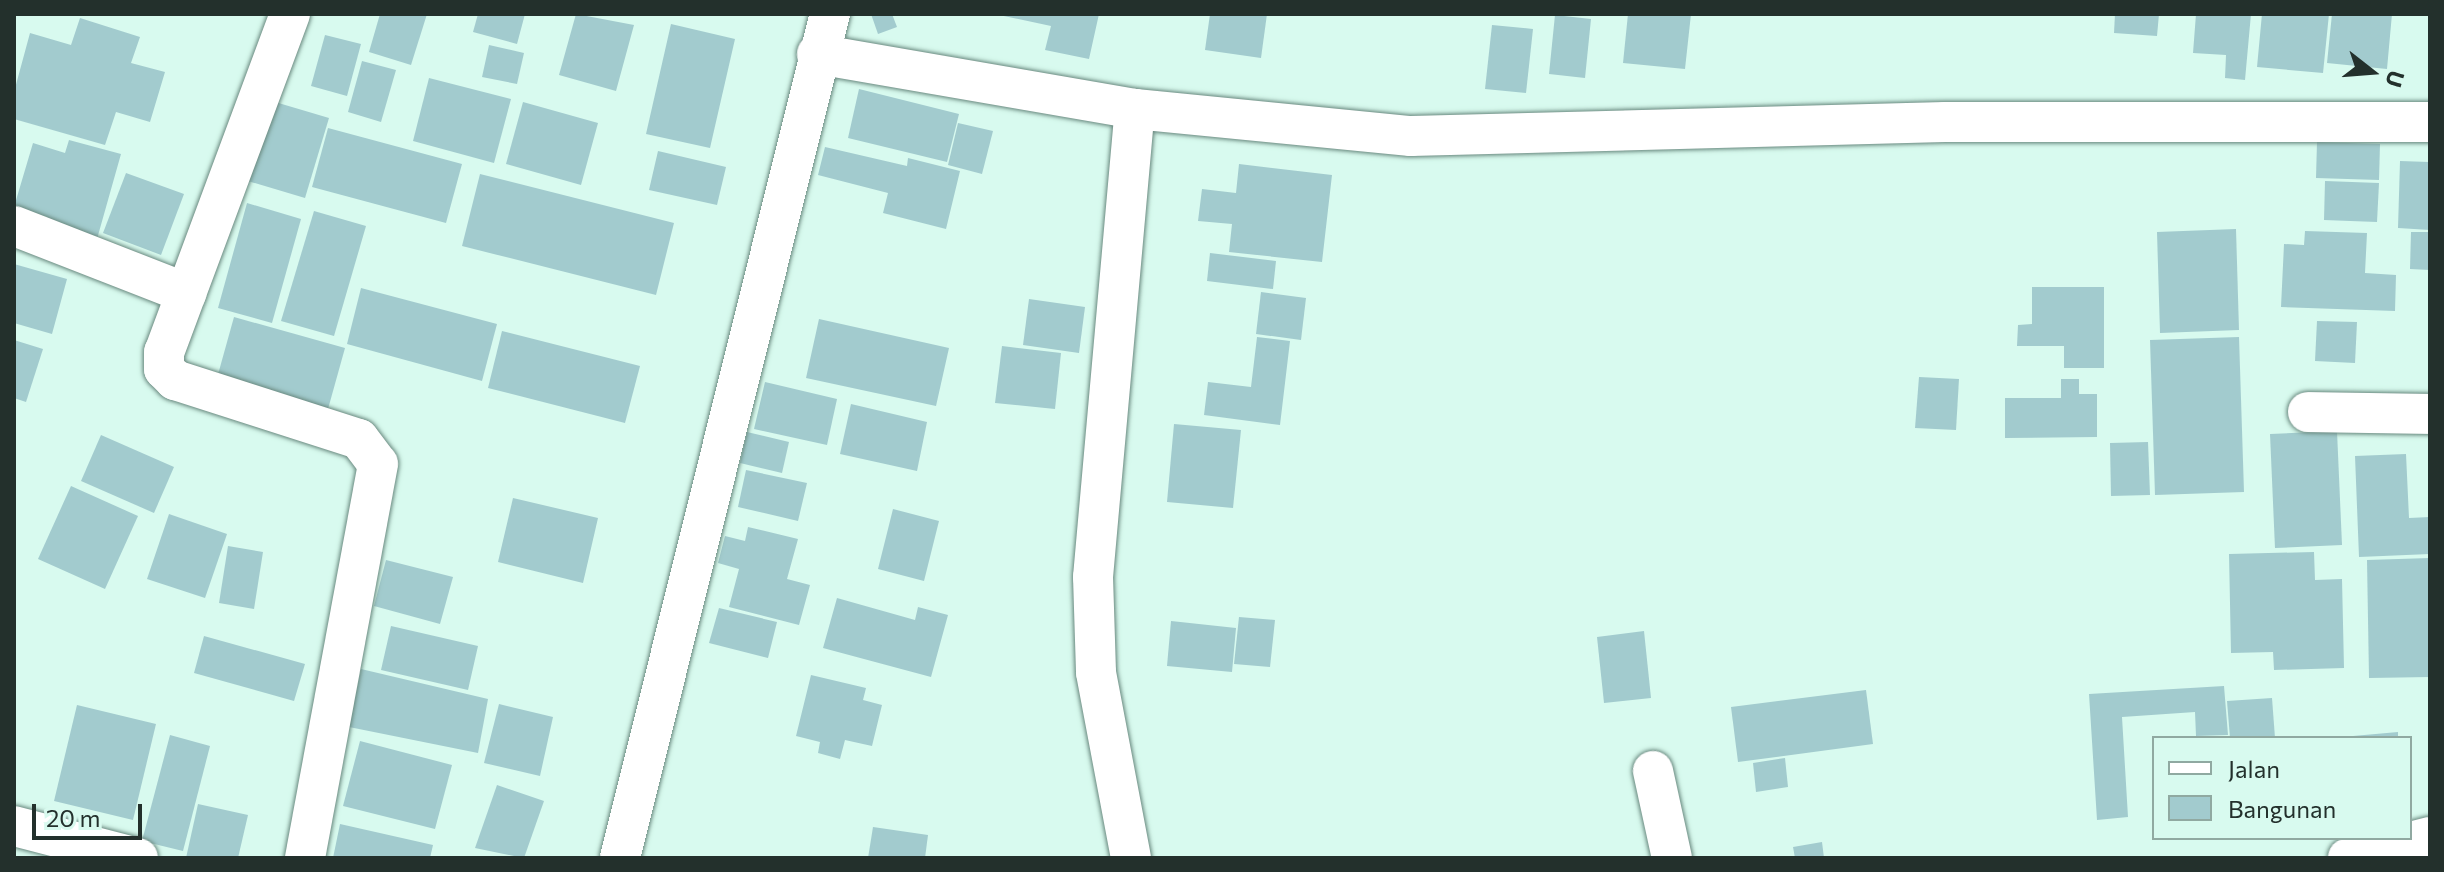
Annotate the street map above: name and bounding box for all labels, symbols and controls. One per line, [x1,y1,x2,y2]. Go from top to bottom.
north arrow [2332,32,2412,112]
text: U [2380,68,2411,91]
legend [2152,736,2412,840]
text: Jalan [2228,754,2280,783]
scale bar [36,788,146,838]
text: Bangunan [2228,794,2336,823]
text: 20 m [46,803,100,832]

